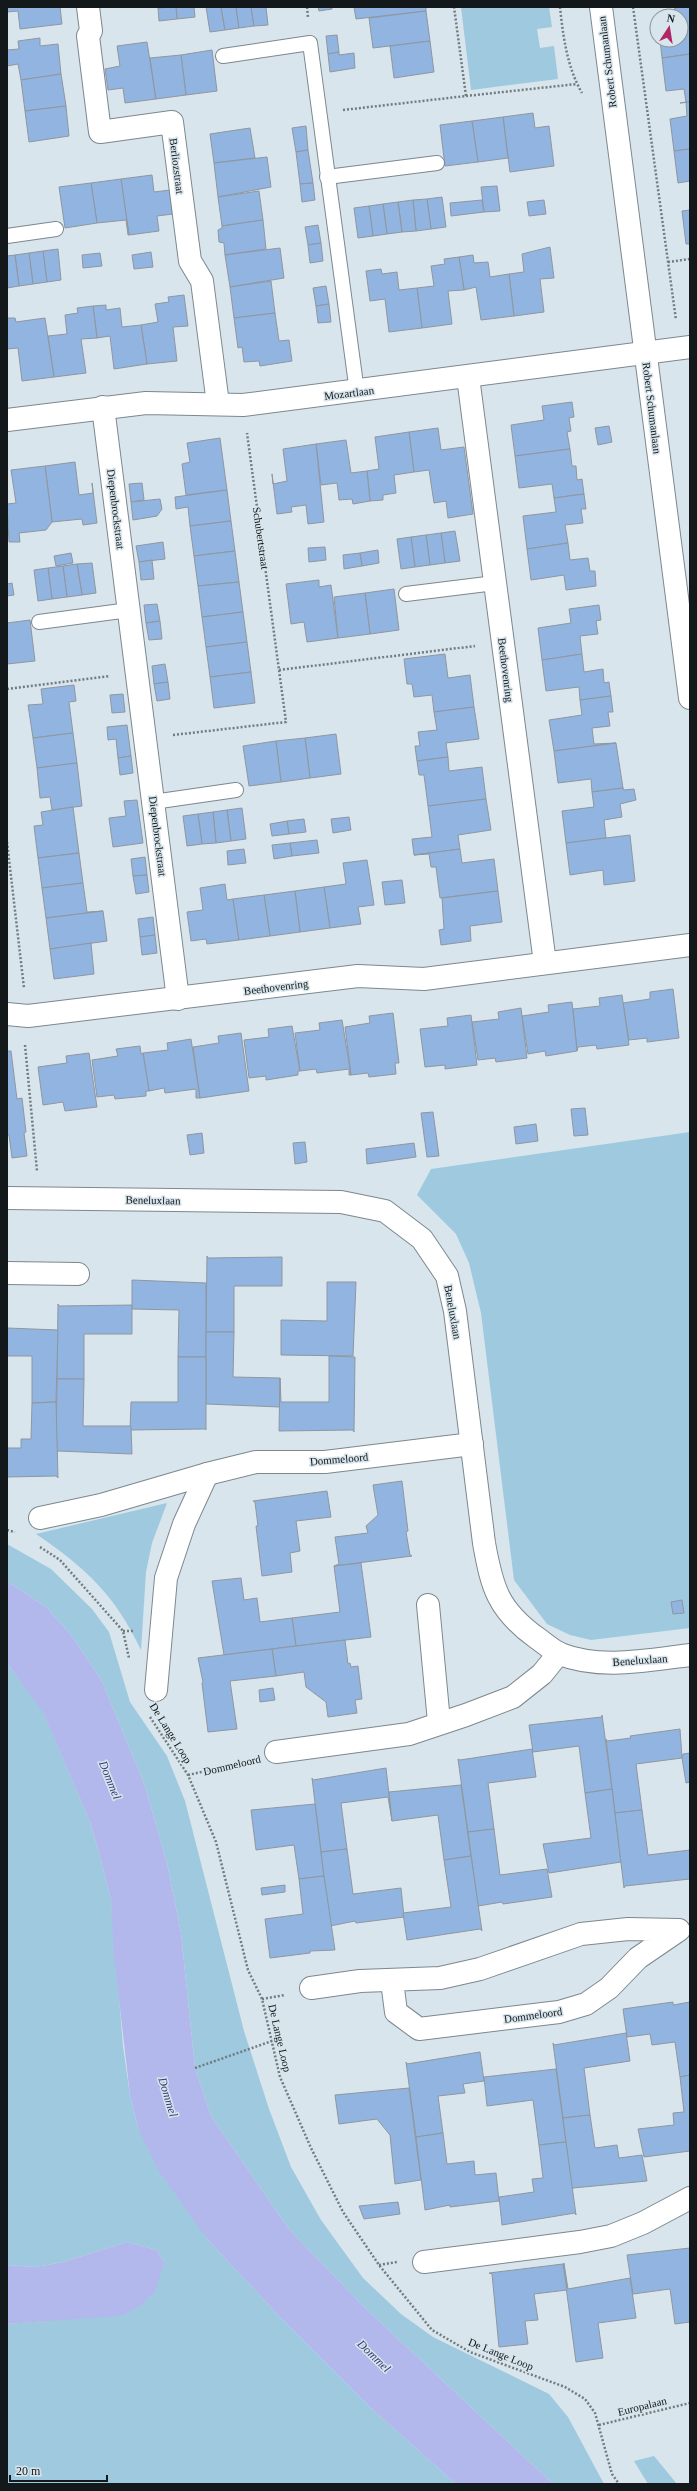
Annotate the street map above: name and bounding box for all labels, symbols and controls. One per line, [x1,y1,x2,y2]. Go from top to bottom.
north arrow [649,8,689,48]
text: N [666,12,676,25]
street label: Robert Schumanlaan [595,15,619,108]
street label: Berliozstraat [168,137,186,195]
street label: Robert Schumanlaan [640,362,664,455]
street label: Mozartlaan [323,384,375,402]
street label: Diepenbrockstraat [105,468,127,550]
street label: Schubertstraat [251,506,271,570]
street label: Beethovenring [496,637,516,703]
street label: Diepenbrockstraat [147,795,169,877]
street label: Beethovenring [243,977,309,997]
street label: Beneluxlaan [125,1194,181,1206]
street label: Beneluxlaan [442,1284,464,1341]
street label: Dommeloord [309,1450,369,1468]
street label: Beneluxlaan [612,1652,668,1668]
street label: De Lange Loop [148,1701,195,1766]
street label: Dommeloord [202,1752,262,1777]
water label: Dommel [96,1758,124,1802]
street label: De Lange Loop [266,2003,294,2073]
street label: Dommeloord [503,2005,563,2025]
water label: Dommel [155,2075,181,2119]
water label: Dommel [354,2336,394,2376]
street label: De Lange Loop [467,2336,536,2373]
street label: Europalaan [616,2394,668,2418]
scale bar [10,2457,107,2483]
text: 20 m [16,2464,41,2478]

